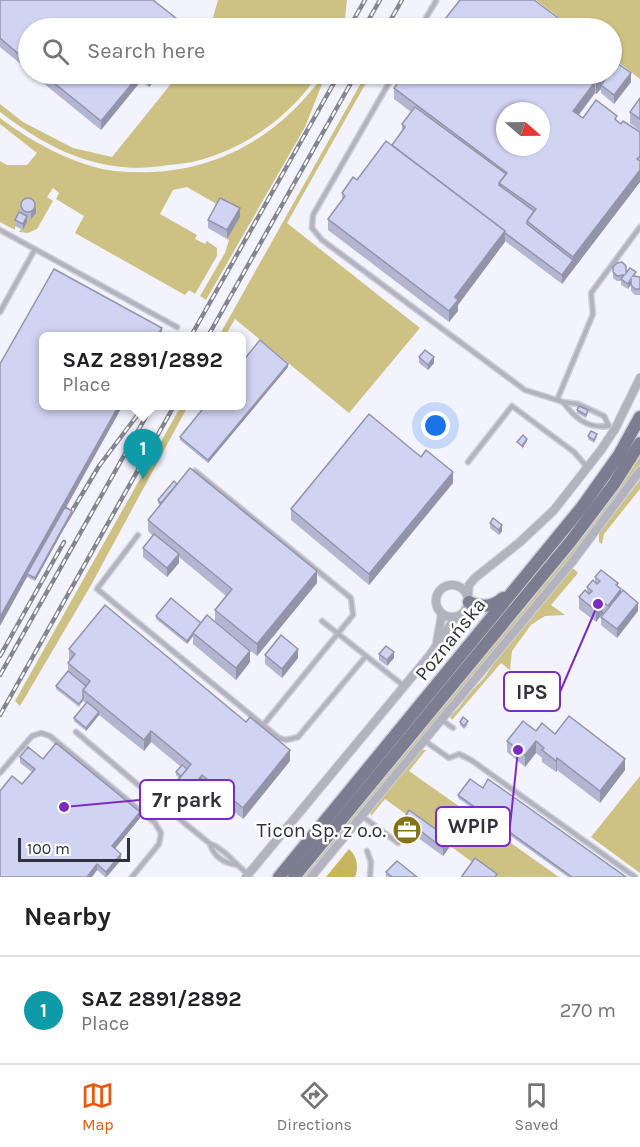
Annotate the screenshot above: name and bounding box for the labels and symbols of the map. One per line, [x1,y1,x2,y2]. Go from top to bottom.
north arrow [496,102,550,156]
your location [421,411,450,440]
pin: 1 [124,430,162,479]
street label: Poznańska [410,593,491,685]
callout: IPS [504,672,560,711]
text: IPS [516,680,548,704]
callout: 7r park [140,780,234,819]
text: 7r park [152,788,222,812]
callout: WPIP [436,807,510,846]
office icon: Ticon Sp. z o.o. [391,814,423,846]
text: WPIP [448,814,498,838]
place label: Ticon Sp. z o.o. [257,819,386,842]
scale bar [18,835,130,862]

